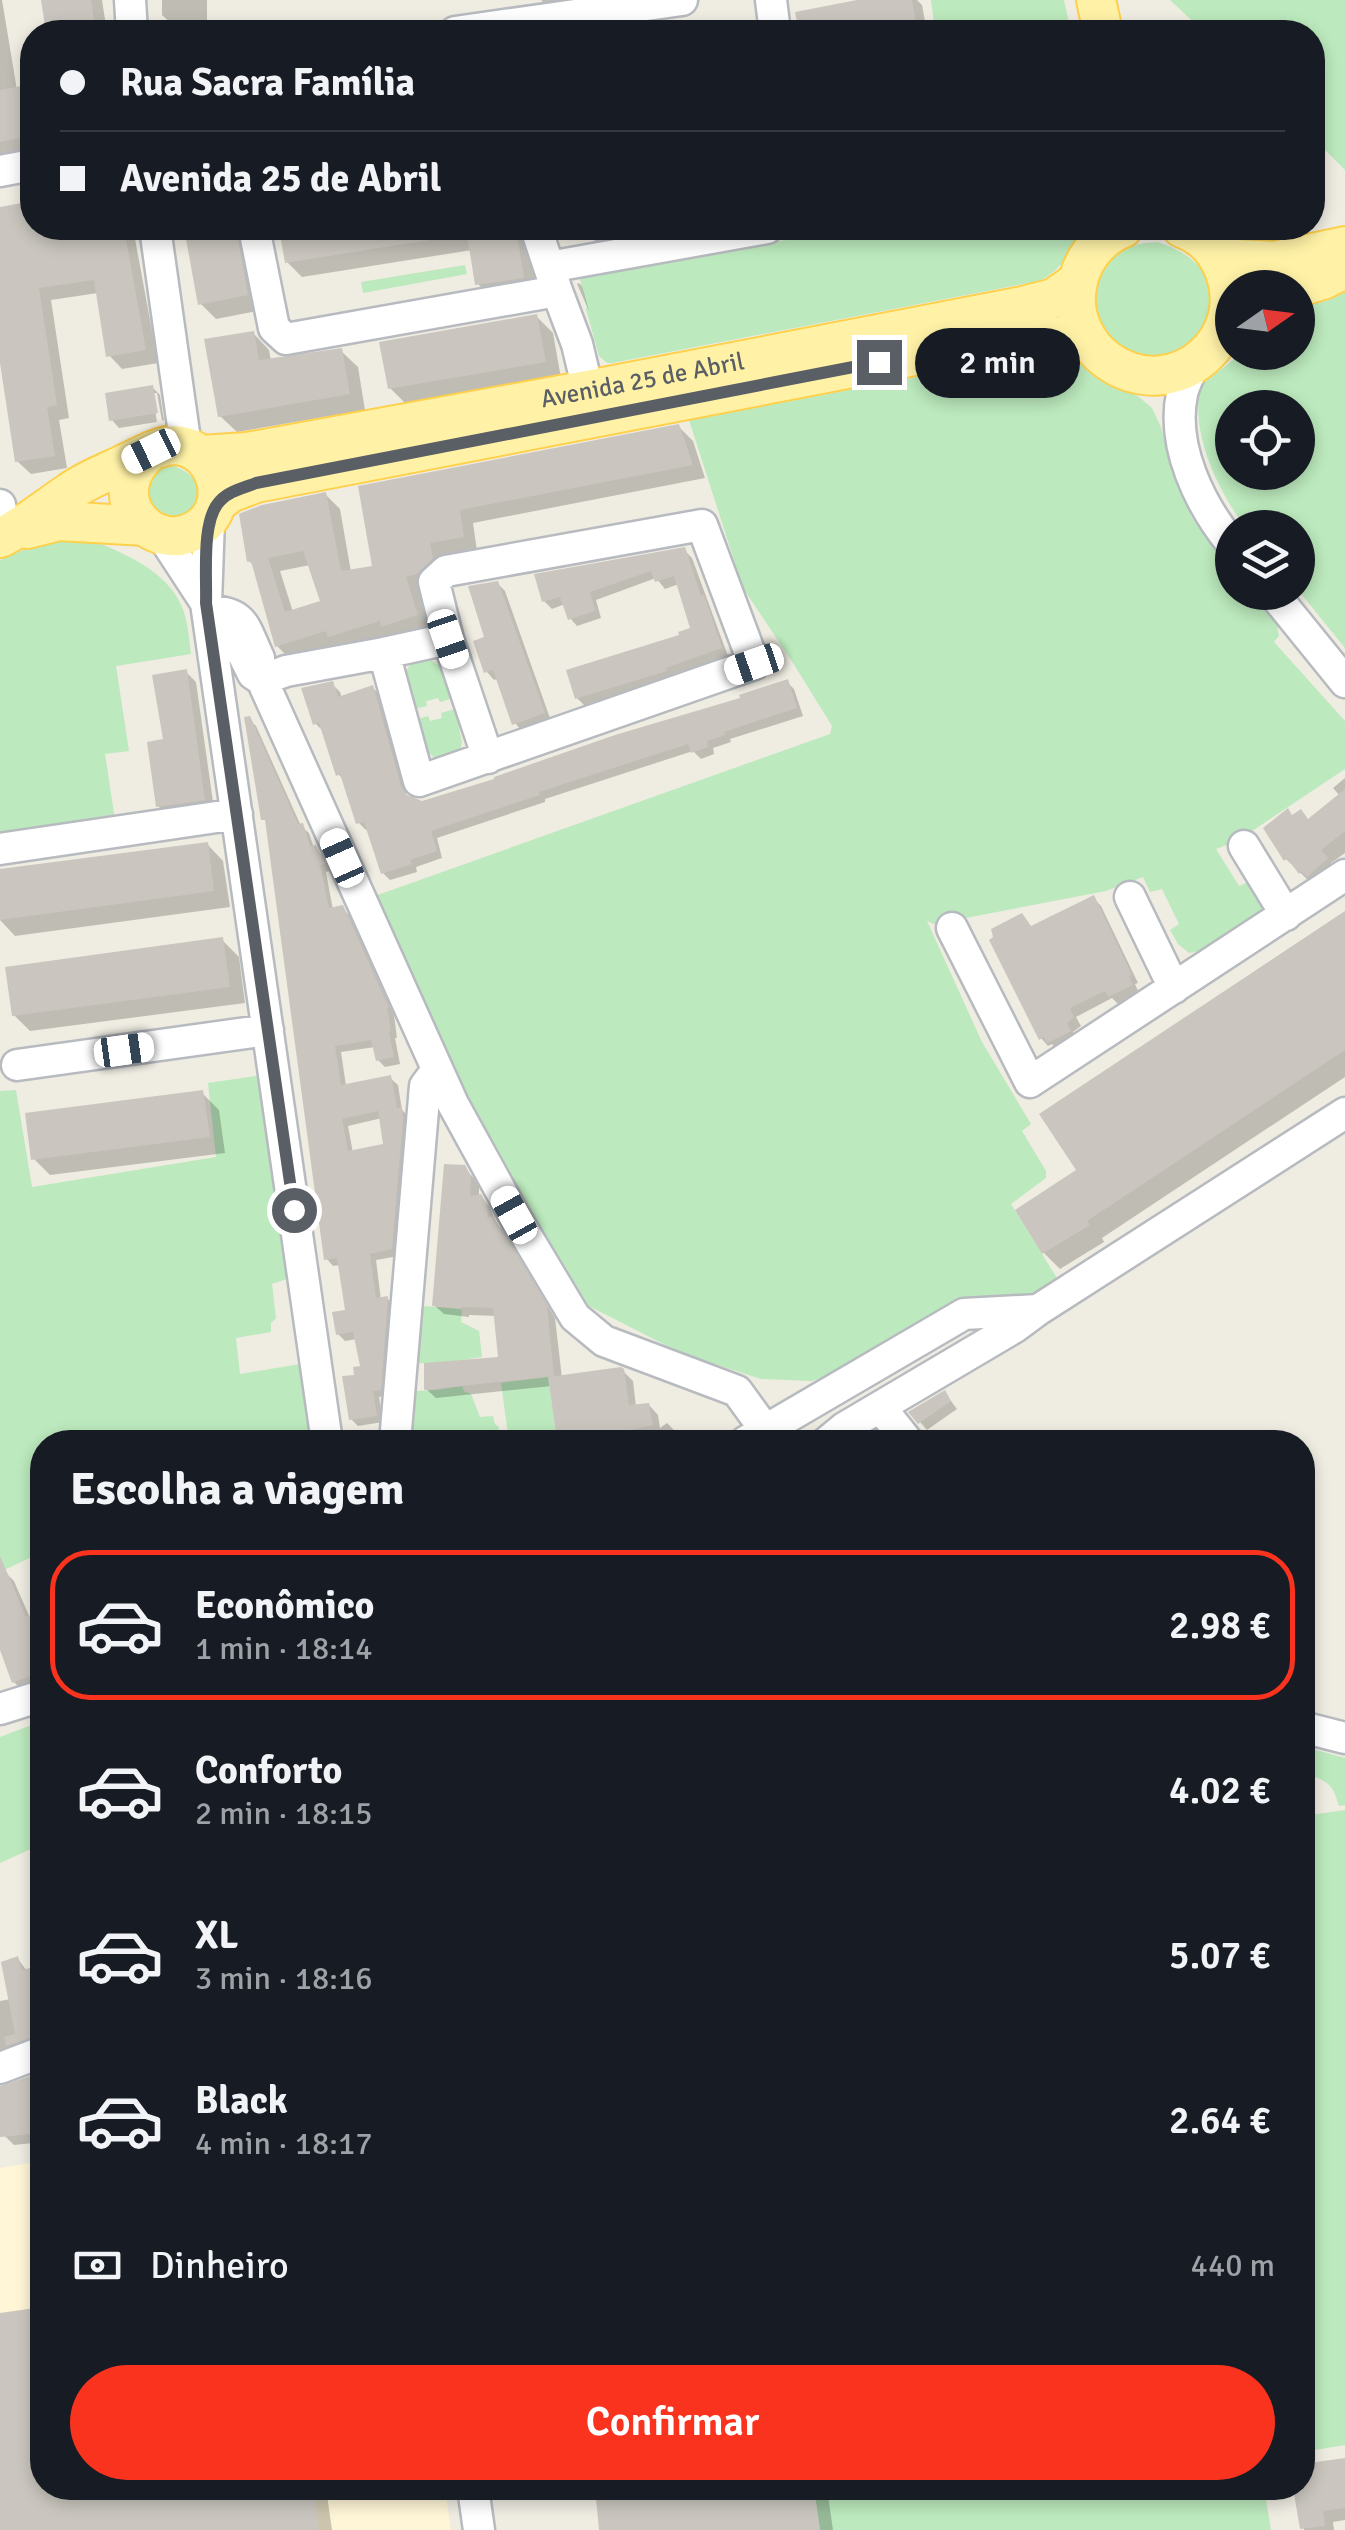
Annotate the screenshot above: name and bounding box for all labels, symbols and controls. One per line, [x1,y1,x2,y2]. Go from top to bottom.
text: Rua Sacra Família [120,59,415,106]
text: Avenida 25 de Abril [120,155,441,202]
north arrow [1215,270,1315,370]
map controls [1215,270,1315,610]
callout: 2 min [914,327,1079,397]
route end [857,340,902,385]
text: 2 min [959,343,1036,382]
street label: Avenida 25 de Abril [538,345,747,414]
button: locate [1215,390,1315,490]
car [117,424,185,478]
button: layers [1215,510,1315,610]
car [424,606,472,672]
car [721,640,787,688]
car [316,824,368,892]
car [92,1031,156,1069]
car [486,1181,542,1249]
route start [272,1188,317,1233]
text: Escolha a viagem [70,1462,404,1517]
icon: car [75,1580,165,1670]
text: Econômico [195,1582,374,1629]
text: 2.98 € [1169,1602,1270,1649]
text: 1 min · 18:14 [195,1629,373,1668]
icon: car [75,1745,165,1835]
text: Conforto [195,1747,342,1794]
text: 4.02 € [1169,1767,1270,1814]
text: 2 min · 18:15 [195,1794,373,1833]
icon: car [75,1910,165,2000]
text: XL [195,1912,238,1959]
text: 5.07 € [1169,1932,1270,1979]
text: 3 min · 18:16 [195,1959,373,1998]
icon: car [75,2075,165,2165]
text: Black [195,2077,288,2124]
text: 2.64 € [1169,2097,1270,2144]
text: 4 min · 18:17 [195,2124,373,2163]
icon: cash [70,2238,125,2293]
text: Dinheiro [150,2242,289,2289]
text: 440 m [1191,2246,1275,2285]
button: Confirmar [70,2365,1275,2480]

